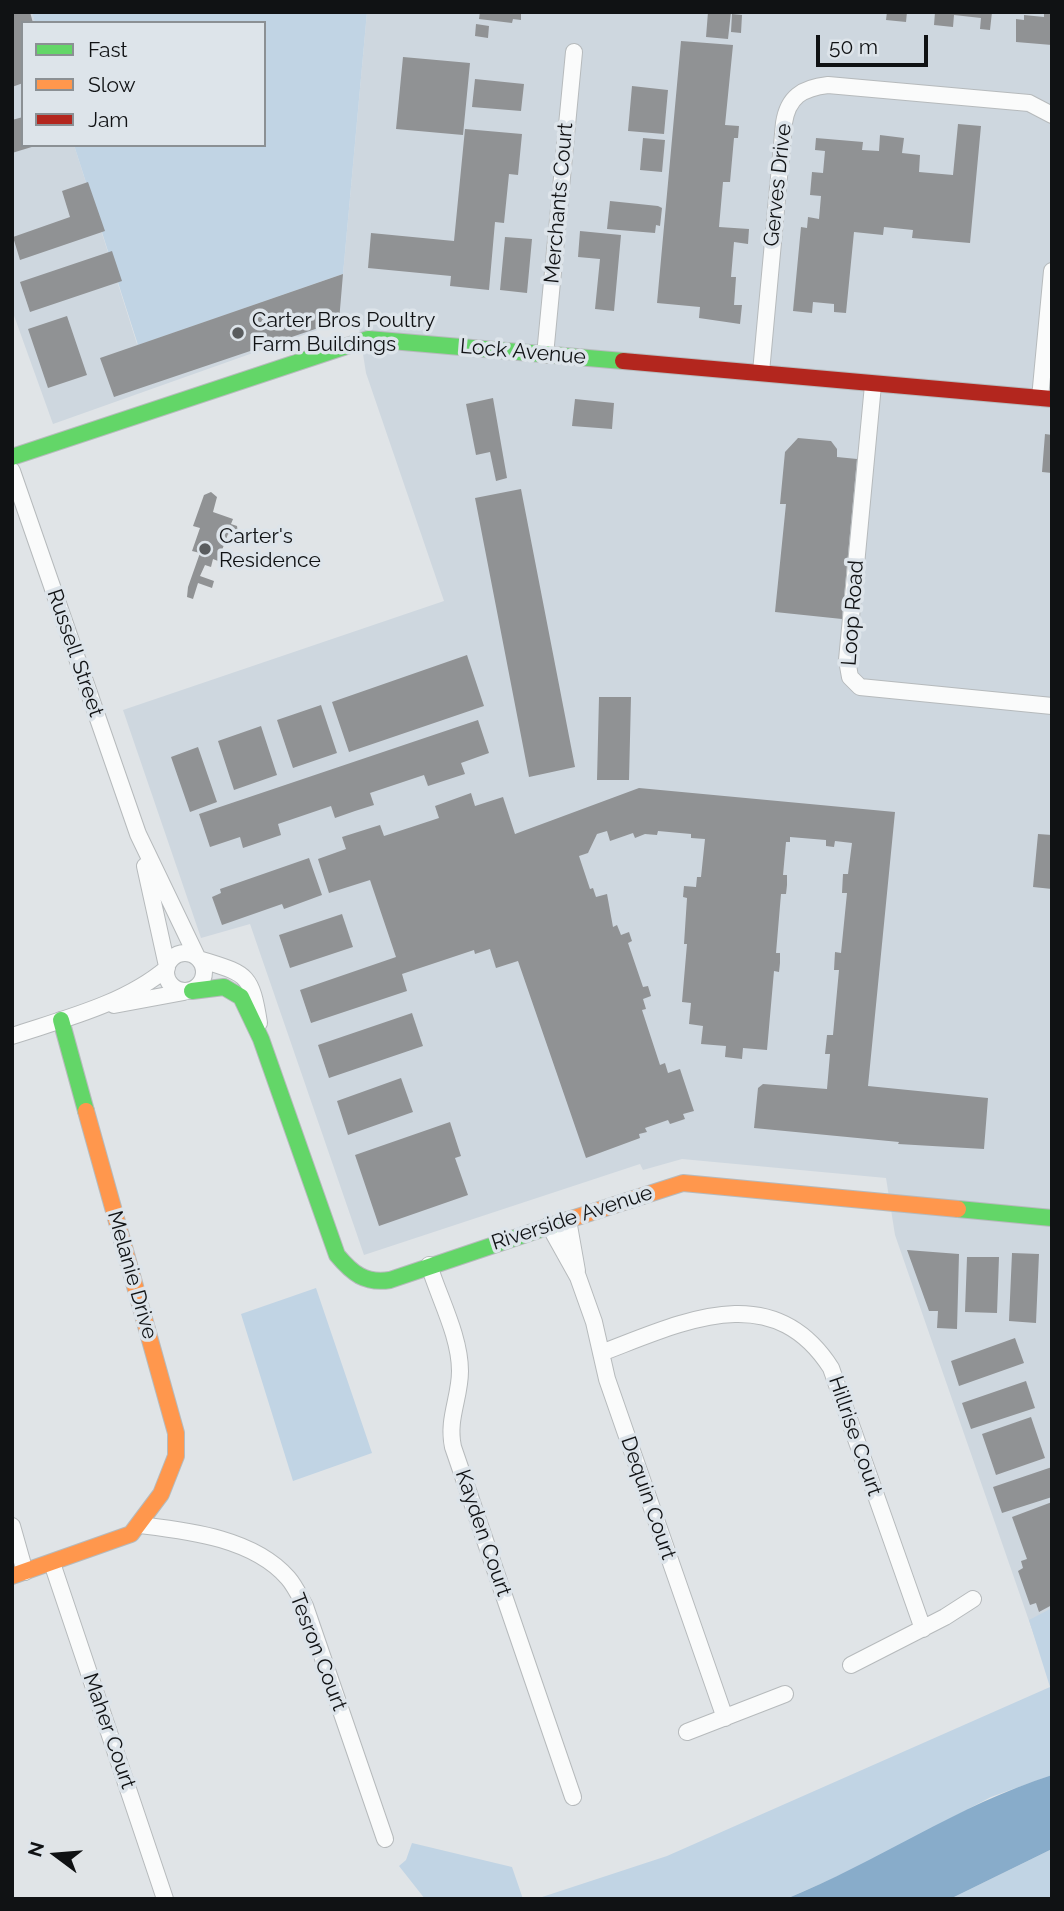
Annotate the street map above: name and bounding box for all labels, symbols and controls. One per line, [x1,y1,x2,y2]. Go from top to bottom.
legend [21,21,266,147]
scale bar [819,21,931,65]
text: 50 m [829,34,878,59]
text: Fast [88,37,128,62]
text: Slow [88,72,136,97]
text: Jam [88,107,129,132]
street label: Merchants Court [539,122,579,284]
street label: Gerves Drive [759,122,797,248]
place label: Carter Bros Poultry Farm Buildings [252,308,435,358]
marker: Carter Bros Poultry Farm Buildings [230,325,246,341]
street label: Lock Avenue [459,334,587,370]
place label: Carter's Residence [219,524,321,574]
marker: Carter's Residence [197,541,213,557]
street label: Loop Road [837,559,869,667]
street label: Russell Street [41,586,109,720]
street label: Riverside Avenue [488,1180,656,1256]
street label: Melanie Drive [102,1208,162,1342]
street label: Hillrise Court [823,1373,887,1499]
street label: Dequin Court [615,1433,681,1563]
street label: Kayden Court [450,1466,516,1600]
street label: Tesron Court [284,1590,352,1714]
street label: Maher Court [77,1670,141,1792]
north arrow [21,1820,91,1890]
text: N [23,1839,48,1859]

